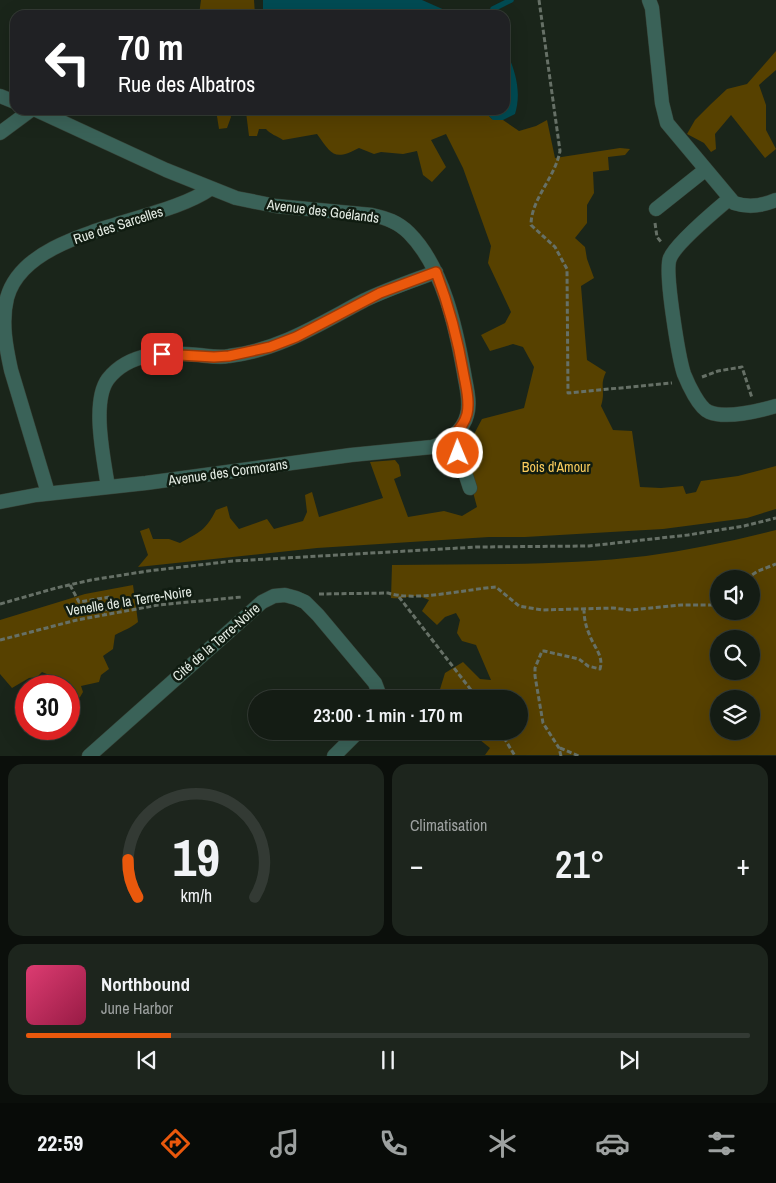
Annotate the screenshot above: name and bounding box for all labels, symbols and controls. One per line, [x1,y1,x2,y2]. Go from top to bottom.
text: 70 m [118,24,183,71]
icon: left [35,30,100,95]
text: Rue des Albatros [118,69,255,99]
street label: Avenue des Goélands [265,195,380,227]
street label: Rue des Sarcelles [71,202,165,248]
pin [141,333,183,375]
icon: arrive [148,340,176,368]
position arrow [431,426,483,478]
street label: Avenue des Cormorans [166,455,289,489]
park label: Bois d'Amour [522,458,590,476]
map controls [710,570,760,740]
button: sound [710,570,760,620]
street label: Venelle de la Terre-Noire [65,582,193,620]
street label: Cité de la Terre-Noire [169,599,263,685]
button: search [710,630,760,680]
speed limit sign: 30 [15,675,80,740]
button: layers [710,690,760,740]
text: 23:00 · 1 min · 170 m [313,702,463,728]
text: Climatisation [410,814,487,836]
text: 19 [172,822,220,892]
text: 21° [555,839,605,890]
text: − [410,846,423,884]
text: + [737,846,750,884]
text: km/h [180,884,212,908]
text: Northbound [101,971,190,997]
text: June Harbor [101,997,173,1019]
icon: previous [133,1046,161,1074]
icon: pause [374,1046,402,1074]
icon: next [615,1046,643,1074]
icon: directions [158,1126,193,1161]
icon: music [267,1126,302,1161]
icon: phone [376,1126,411,1161]
icon: climate [485,1126,520,1161]
icon: car [595,1126,630,1161]
icon: filters [704,1126,739,1161]
text: 22:59 [37,1128,83,1158]

